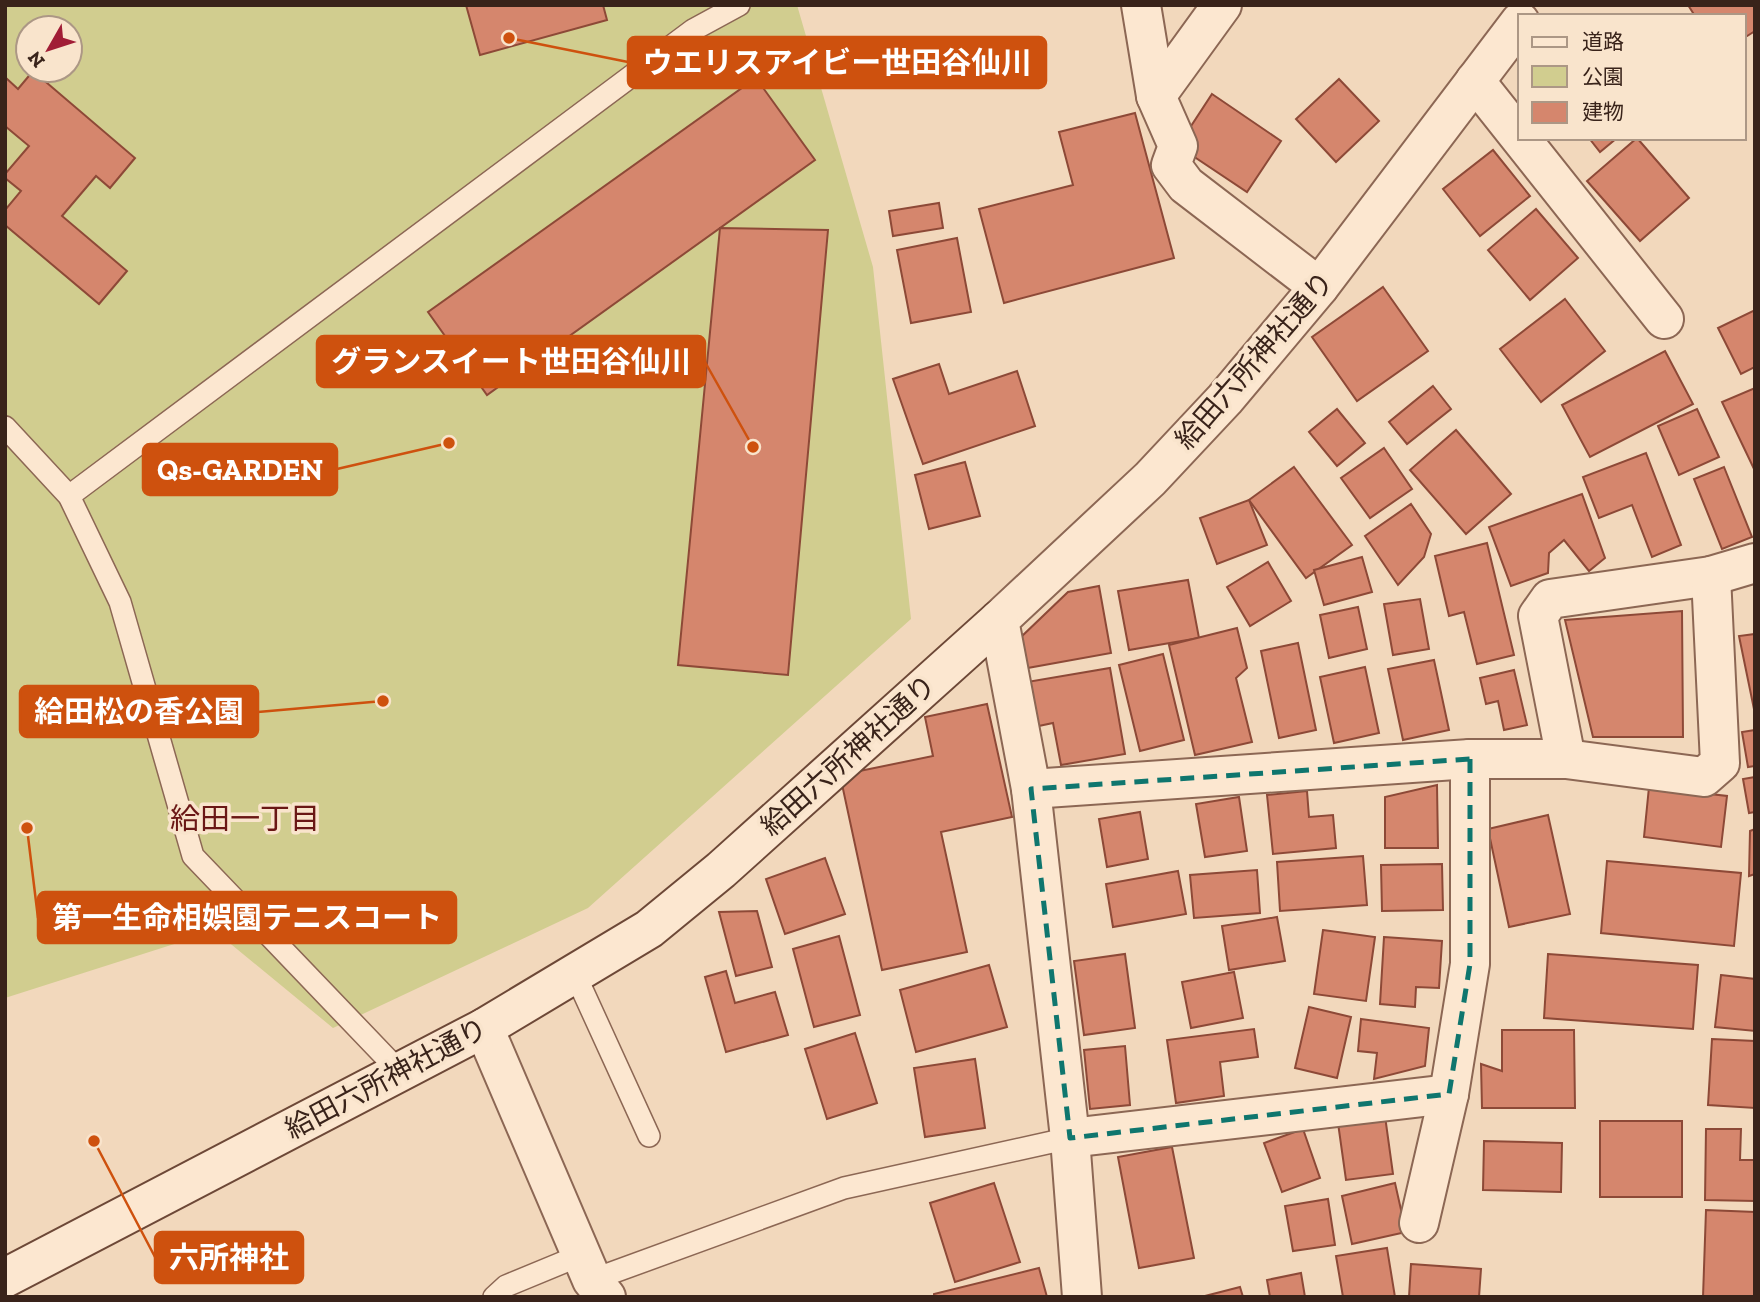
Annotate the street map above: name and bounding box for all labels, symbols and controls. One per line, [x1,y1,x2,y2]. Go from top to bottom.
north arrow [14,14,84,84]
legend [1518,14,1746,140]
text: 道路 [1582,29,1624,54]
callout: ウエリスアイビー世田谷仙川 [628,37,1046,88]
text: ウエリスアイビー世田谷仙川 [643,45,1031,81]
text: N [23,47,50,72]
text: 公園 [1582,64,1624,89]
text: 建物 [1582,99,1624,124]
street label: 給田六所神社通り [1168,265,1340,456]
callout: グランスイート世田谷仙川 [317,336,705,387]
text: グランスイート世田谷仙川 [331,344,691,380]
callout: Qs-GARDEN [143,444,337,495]
text: Qs-GARDEN [157,452,323,488]
street label: 給田六所神社通り [754,668,943,843]
callout: 給田松の香公園 [20,686,258,737]
text: 給田松の香公園 [34,694,244,730]
district label: 給田一丁目 [170,801,320,837]
callout: 第一生命相娯園テニスコート [38,892,456,943]
text: 第一生命相娯園テニスコート [52,900,442,936]
street label: 給田六所神社通り [280,1011,493,1146]
callout: 六所神社 [155,1232,303,1283]
text: 六所神社 [169,1240,289,1276]

